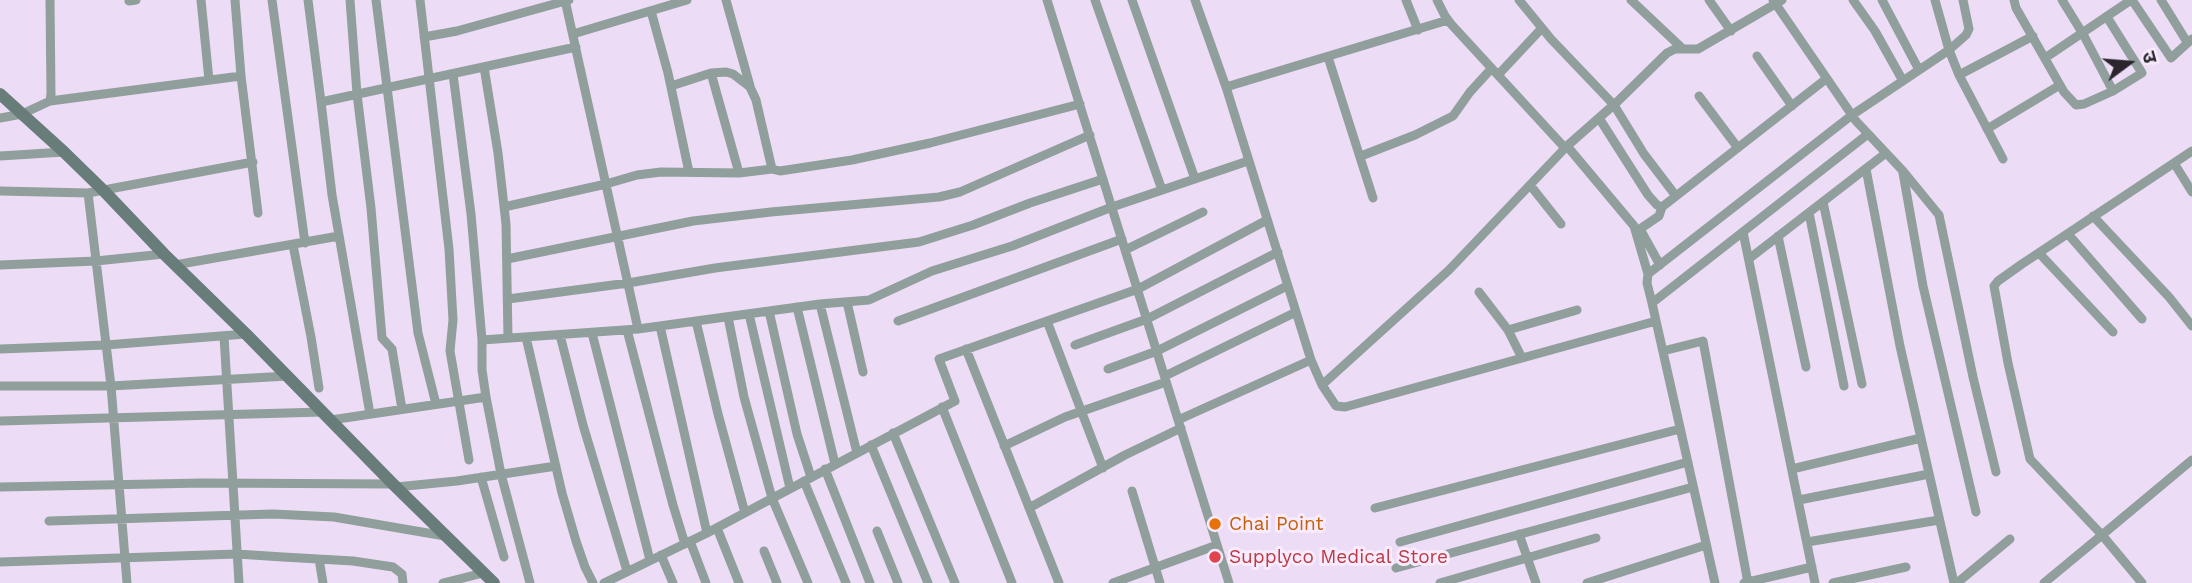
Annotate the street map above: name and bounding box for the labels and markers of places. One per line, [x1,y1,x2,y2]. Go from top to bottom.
place label: Chai Point [1229,513,1324,535]
marker: Chai Point [1207,516,1223,532]
place label: Supplyco Medical Store [1229,546,1448,568]
marker: Supplyco Medical Store [1207,549,1223,565]

